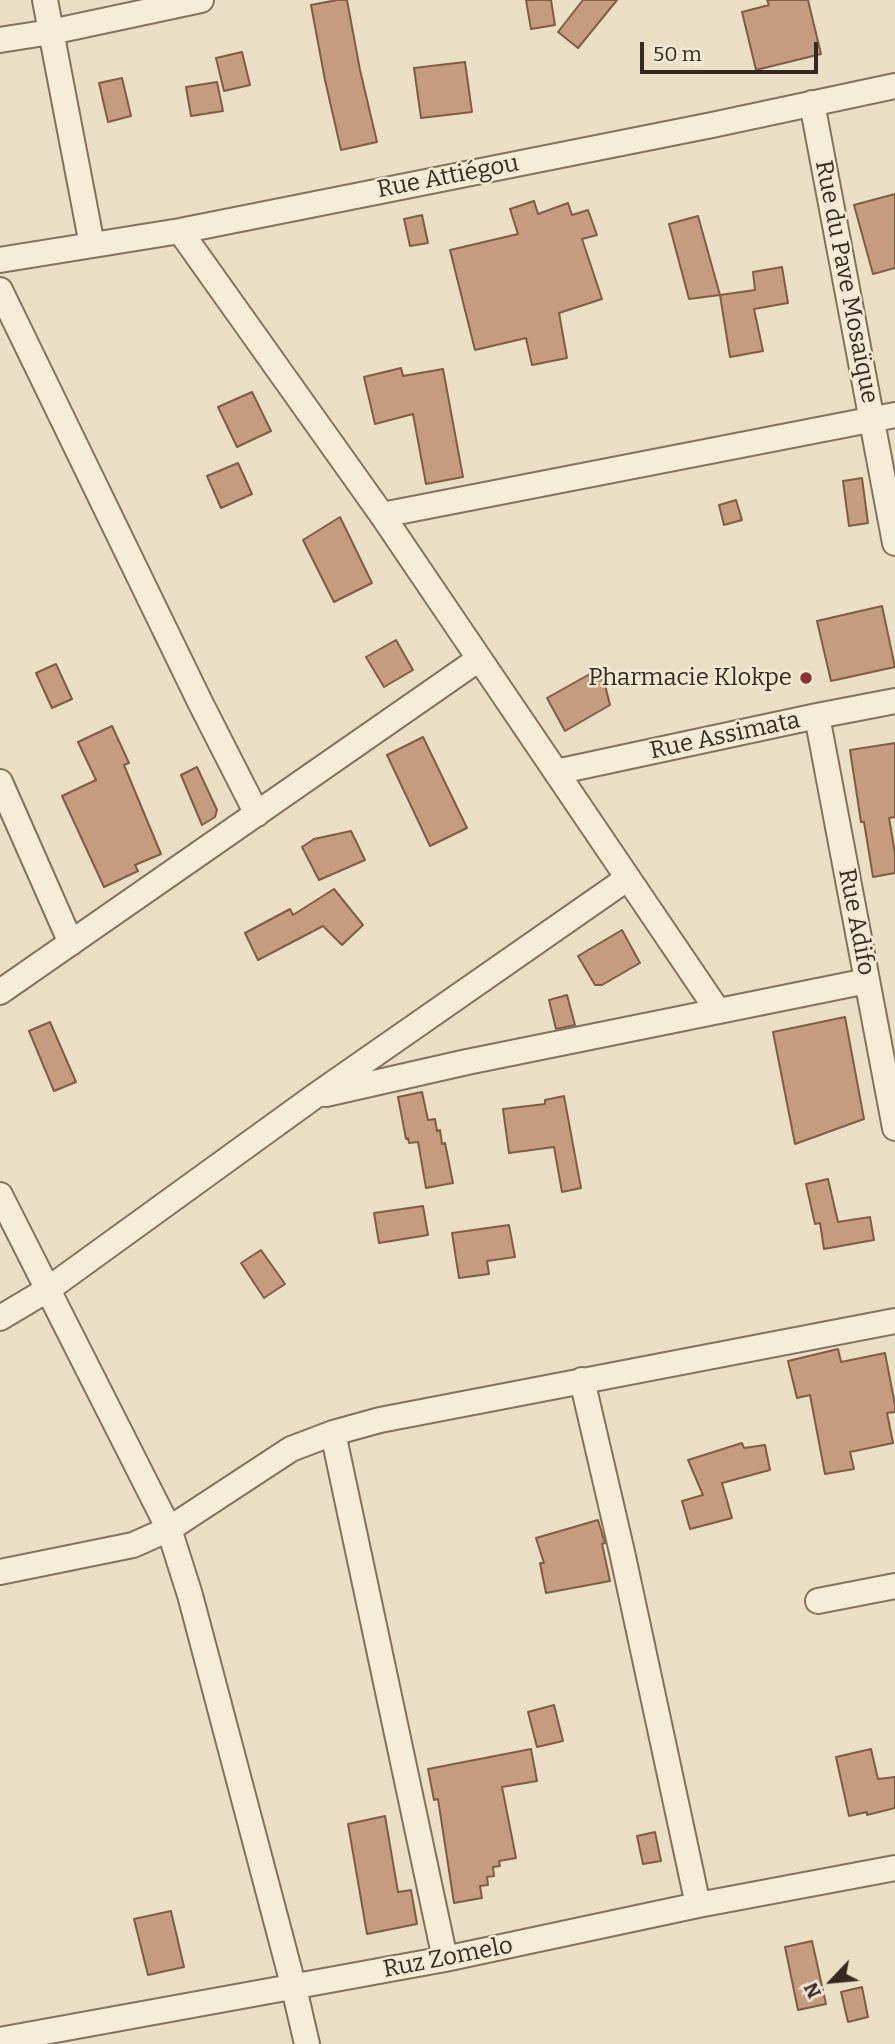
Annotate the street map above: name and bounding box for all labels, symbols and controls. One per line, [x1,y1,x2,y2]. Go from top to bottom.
scale bar [643,28,822,72]
text: 50 m [653,41,702,67]
street label: Rue Attiégou [375,149,521,205]
street label: Rue du Pave Mosaïque [808,158,884,406]
place label: Pharmacie Klokpe [588,664,792,692]
marker: Pharmacie Klokpe [798,670,814,686]
street label: Rue Assimata [647,706,803,766]
street label: Rue Adifo [832,866,880,978]
street label: Ruz Zomelo [381,1931,515,1985]
north arrow [797,1946,867,2016]
text: N [799,1979,826,2002]

